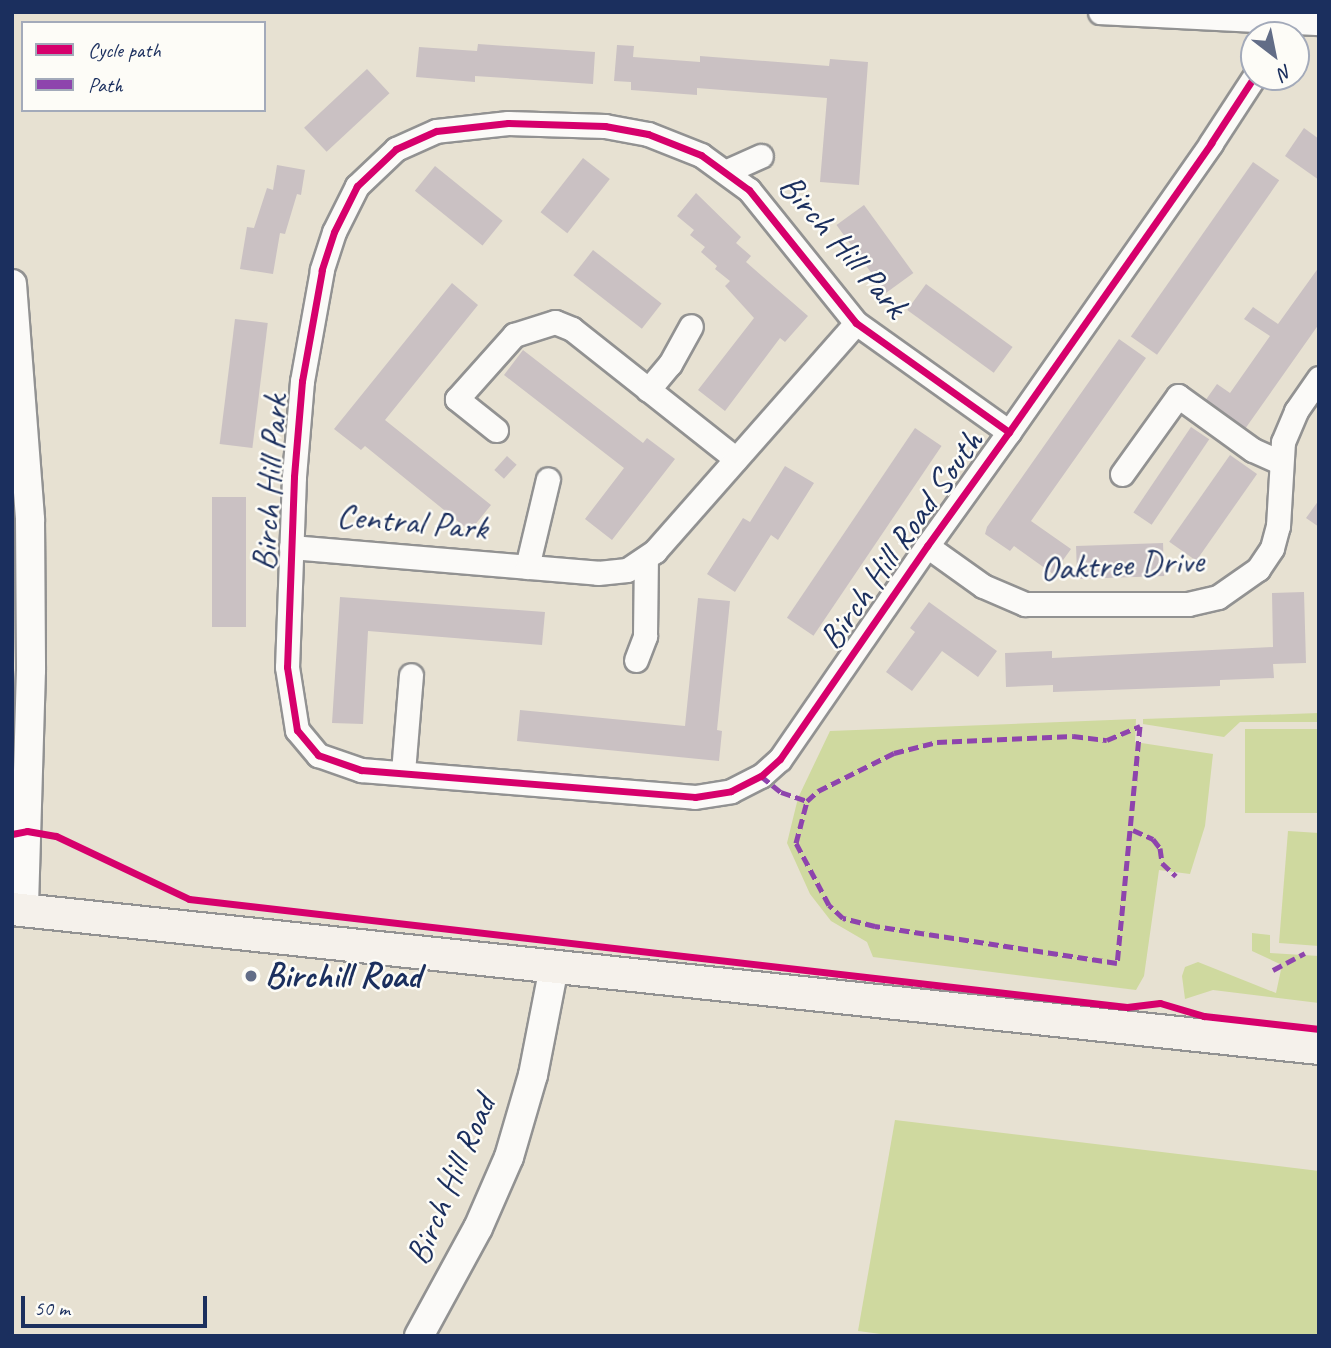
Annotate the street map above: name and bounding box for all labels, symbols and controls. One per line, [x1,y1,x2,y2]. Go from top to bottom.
legend [21,21,266,112]
north arrow [1240,21,1310,91]
text: Cycle path [88,37,161,63]
text: N [1274,59,1296,85]
text: Path [88,72,123,98]
street label: Birch Hill Park [769,166,917,326]
street label: Birch Hill Park [243,393,297,573]
street label: Birch Hill Road South [810,422,992,658]
street label: Central Park [335,494,489,550]
street label: Oaktree Drive [1039,540,1205,590]
place label: Birchill Road [265,955,419,997]
marker: Birchill Road [243,968,259,984]
street label: Birch Hill Road [397,1089,505,1271]
scale bar [24,1282,210,1326]
text: 50 m [34,1295,70,1321]

